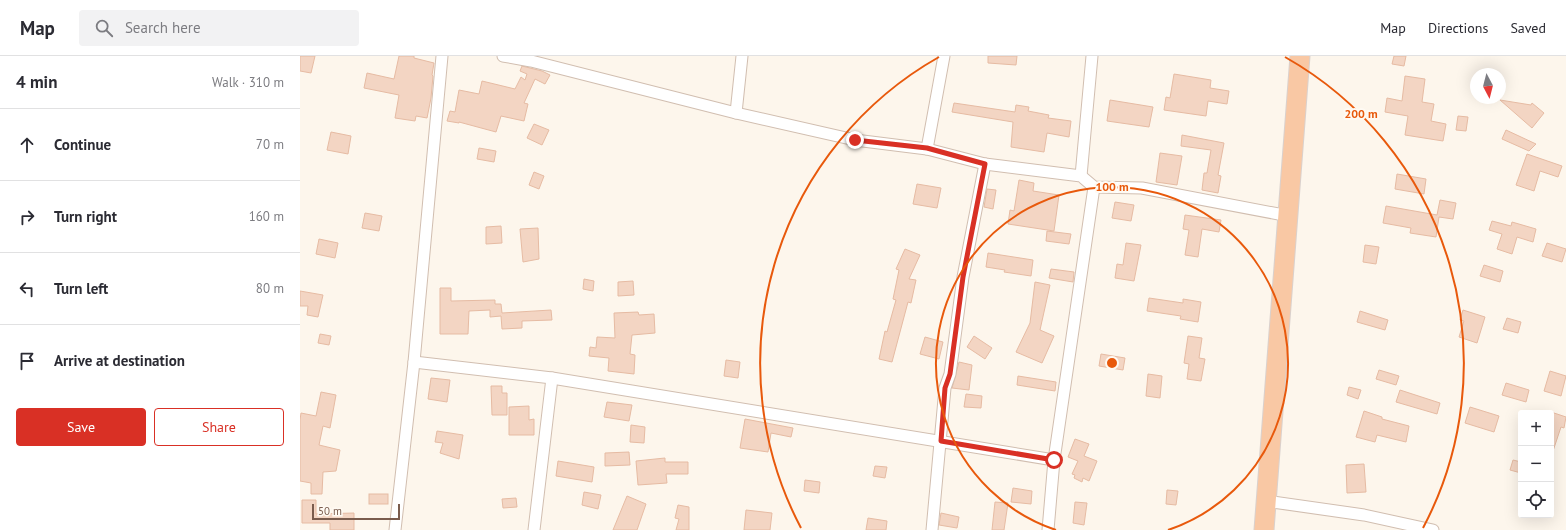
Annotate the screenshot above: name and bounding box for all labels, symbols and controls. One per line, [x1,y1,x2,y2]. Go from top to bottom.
search box [79,10,359,46]
text: Map [20,16,55,40]
icon: search [93,17,115,39]
text: Search here [125,18,201,37]
text: Map [1380,19,1406,37]
text: Directions [1428,19,1488,37]
text: Saved [1510,19,1546,37]
north arrow [1470,68,1506,104]
text: 4 min [16,71,57,93]
text: Walk · 310 m [212,74,284,91]
text: 200 m [1344,106,1378,121]
route end [846,131,864,149]
icon: ahead [16,134,38,156]
text: Continue [54,135,111,154]
text: 70 m [256,136,284,153]
text: 100 m [1095,179,1129,194]
icon: right [16,206,38,228]
text: Turn right [54,207,117,226]
text: 160 m [249,208,284,225]
icon: left [16,278,38,300]
text: Turn left [54,279,108,298]
text: 80 m [256,280,284,297]
icon: arrive [16,350,38,372]
text: Arrive at destination [54,351,185,370]
centre of rings [1105,356,1119,370]
button: Save [16,408,146,446]
button: Share [154,408,284,446]
map controls [1518,410,1554,518]
button: + [1518,410,1554,446]
button: − [1518,446,1554,482]
route start [1045,451,1063,469]
button: locate [1518,482,1554,518]
scale bar [312,502,400,521]
text: 50 m [318,504,342,518]

